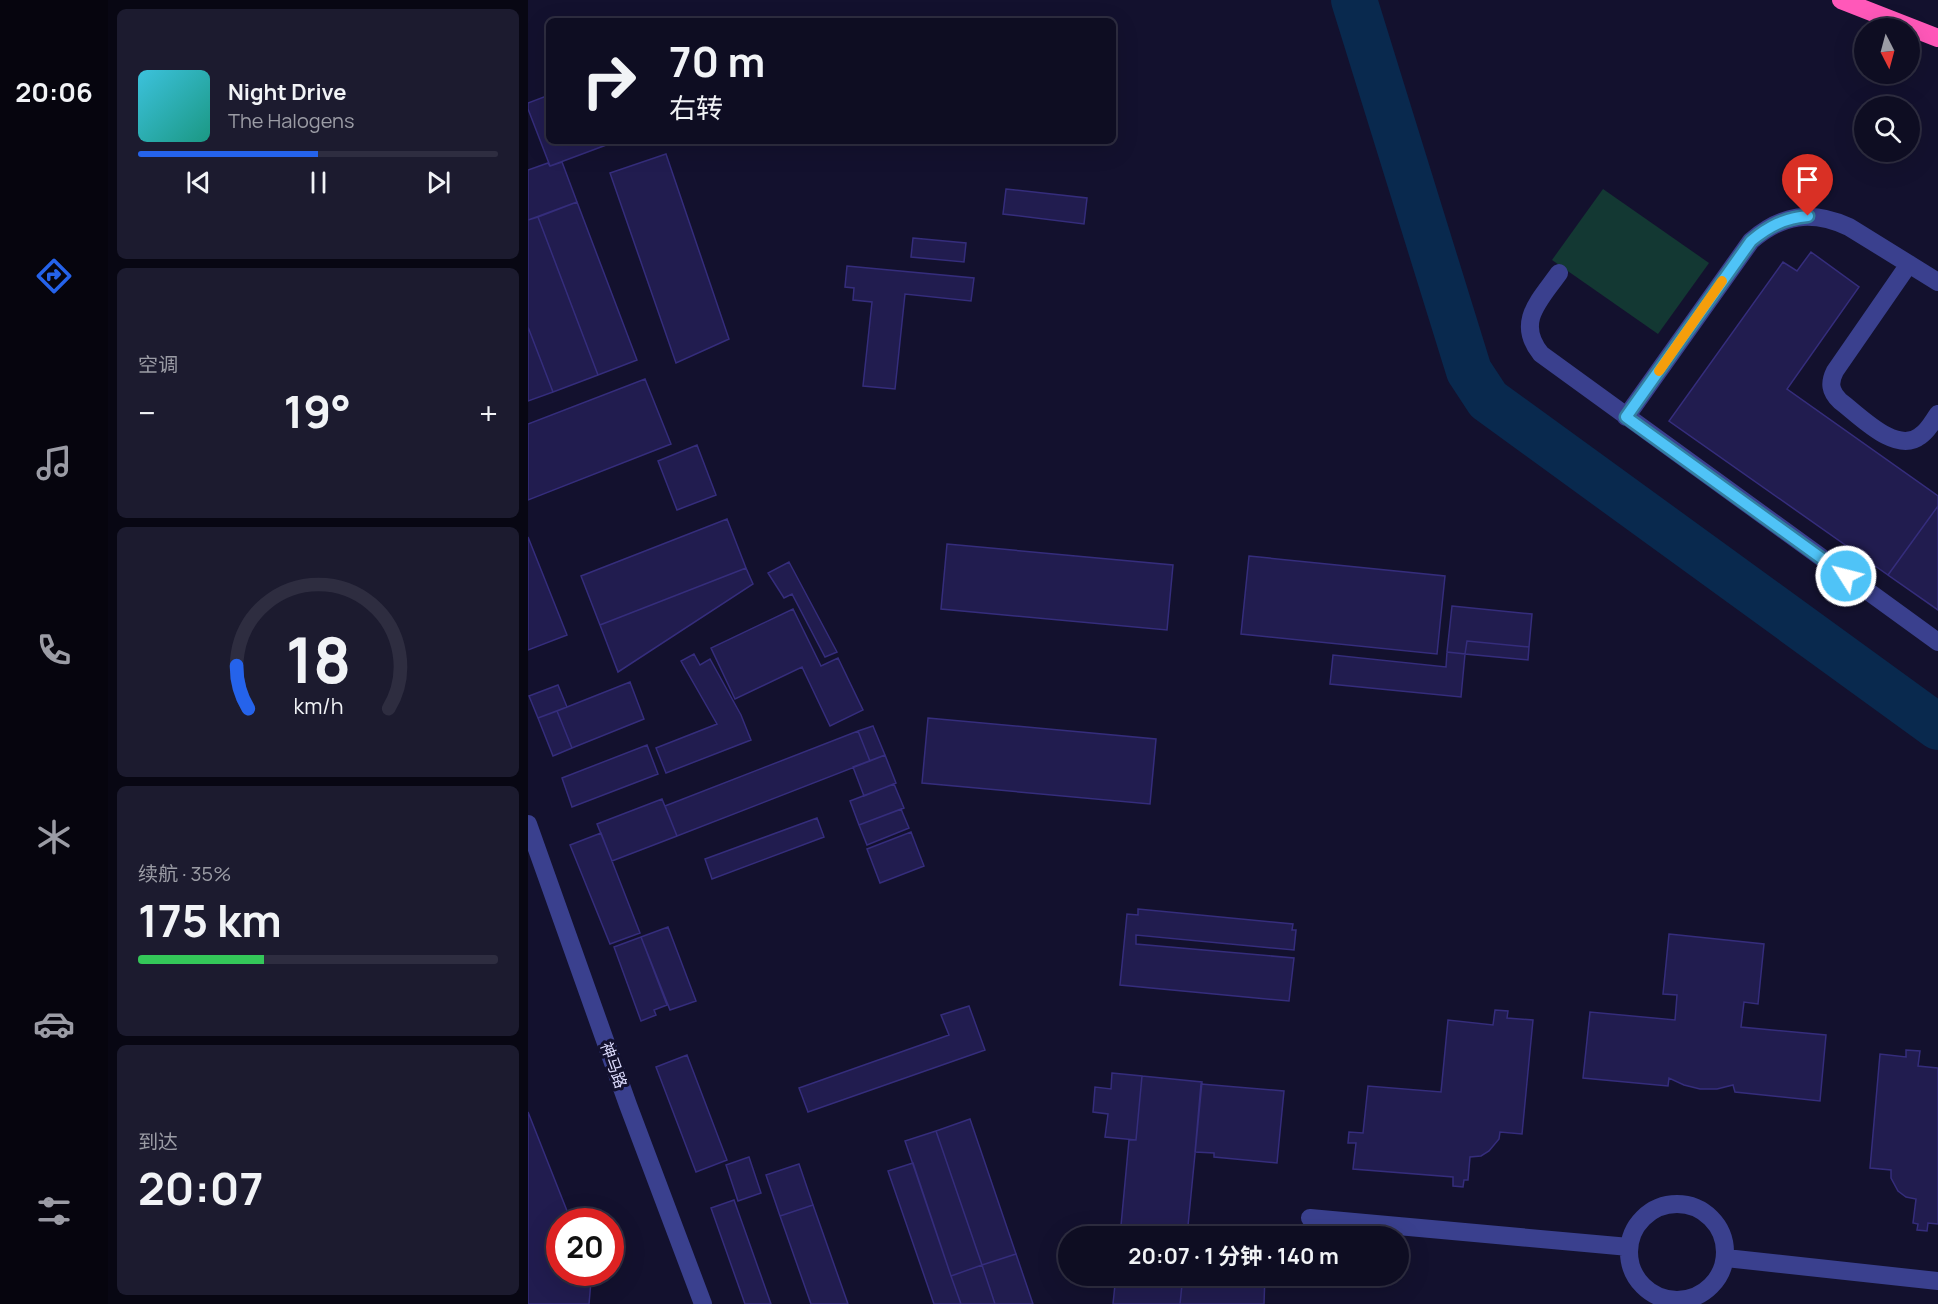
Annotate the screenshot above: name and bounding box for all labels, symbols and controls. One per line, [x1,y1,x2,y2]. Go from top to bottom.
north arrow [1854,18,1920,84]
map controls [1854,18,1920,162]
text: 70 m [669,32,765,90]
icon: right [570,42,648,120]
text: 20:06 [15,73,93,110]
text: Night Drive [228,77,347,107]
text: 右转 [669,89,723,126]
button: search [1854,96,1920,162]
text: The Halogens [228,107,354,134]
pin [1782,154,1833,216]
icon: arrive [1791,163,1824,196]
icon: previous [182,166,215,199]
icon: pause [302,166,335,199]
icon: next [422,166,455,199]
icon: directions [33,255,75,297]
text: 空调 [138,351,178,378]
text: 19° [283,380,351,442]
text: − [138,390,156,435]
text: + [479,390,498,435]
icon: music [33,442,75,484]
position arrow [1814,544,1878,608]
text: 18 [285,616,351,702]
icon: phone [33,629,75,671]
text: km/h [293,691,343,720]
icon: climate [33,816,75,858]
text: 续航 · 35% [138,860,231,887]
text: 175 km [138,889,282,951]
icon: car [33,1003,75,1045]
street label: 神马路 [595,1039,633,1091]
text: 到达 [138,1128,178,1155]
text: 20:07 [138,1157,263,1219]
icon: filters [33,1190,75,1232]
speed limit sign: 20 [546,1208,624,1286]
text: 20:07 · 1 分钟 · 140 m [1128,1241,1339,1271]

